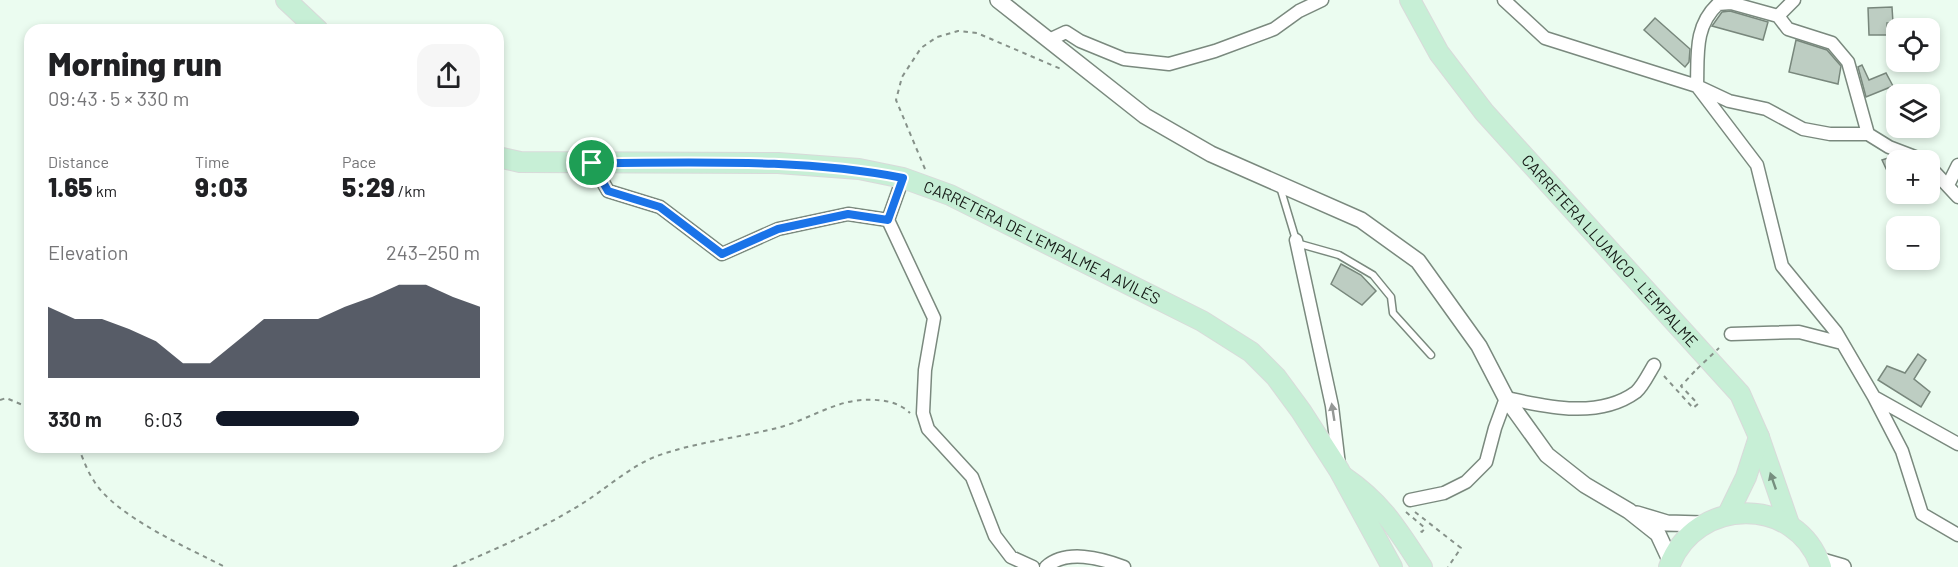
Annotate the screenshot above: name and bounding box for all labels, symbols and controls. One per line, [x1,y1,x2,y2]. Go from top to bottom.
map controls [1886,18,1940,270]
button: locate [1886,18,1940,72]
text: Morning run [48,43,222,83]
button: share [417,44,480,107]
button: layers [1886,84,1940,138]
text: 09:43 · 5 × 330 m [48,86,189,110]
pin [566,137,617,188]
icon: arrive [575,146,608,179]
street label: CARRETERA LLUANCO - L'EMPALME [1518,150,1702,350]
button: + [1886,150,1940,204]
text: Distance [48,152,109,171]
text: Time [195,152,230,171]
text: Pace [342,152,376,171]
text: 1.65 [48,171,93,202]
text: 9:03 [195,171,248,202]
text: 5:29 [342,171,395,202]
street label: CARRETERA DE L'EMPALME A AVILÉS [921,176,1164,308]
text: km [93,181,117,200]
text: /km [395,181,425,200]
button: − [1886,216,1940,270]
text: Elevation [48,240,129,264]
text: 243–250 m [386,240,480,264]
one-way arrow [1328,402,1337,421]
text: 330 m [48,407,102,431]
text: 6:03 [144,407,183,431]
one-way arrow [1767,472,1777,490]

